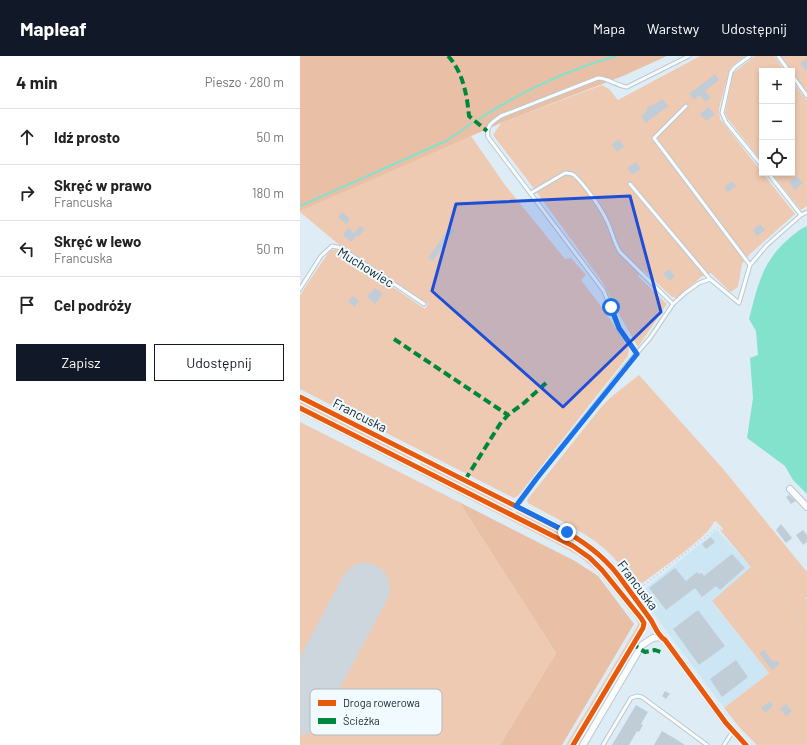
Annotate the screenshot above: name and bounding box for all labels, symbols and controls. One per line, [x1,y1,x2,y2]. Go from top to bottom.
text: Mapleaf [20,17,87,40]
text: Mapa [593,20,625,37]
text: Warstwy [647,20,699,37]
text: Udostępnij [721,20,787,37]
map controls [759,68,795,176]
button: + [759,68,795,104]
text: 4 min [16,72,58,92]
text: Pieszo · 280 m [205,74,284,90]
button: − [759,104,795,140]
icon: ahead [16,126,38,148]
text: Idź prosto [54,128,120,146]
text: 50 m [257,129,284,145]
button: locate [759,140,795,176]
text: Skręć w prawo [54,176,152,194]
icon: right [16,182,38,204]
text: 180 m [252,185,284,201]
text: Francuska [54,194,113,210]
text: Skręć w lewo [54,232,141,250]
icon: left [16,238,38,260]
text: 50 m [257,241,284,257]
street label: Muchowiec [335,243,397,291]
text: Francuska [54,250,113,266]
icon: arrive [16,294,38,316]
text: Cel podróży [54,296,132,314]
route start [602,298,620,316]
button: Zapisz [16,344,146,381]
button: Udostępnij [154,344,284,381]
street label: Francuska [330,395,390,435]
route end [558,523,576,541]
street label: Francuska [614,557,662,613]
legend [310,689,442,735]
text: Droga rowerowa [343,696,420,709]
text: Ścieżka [343,714,380,727]

